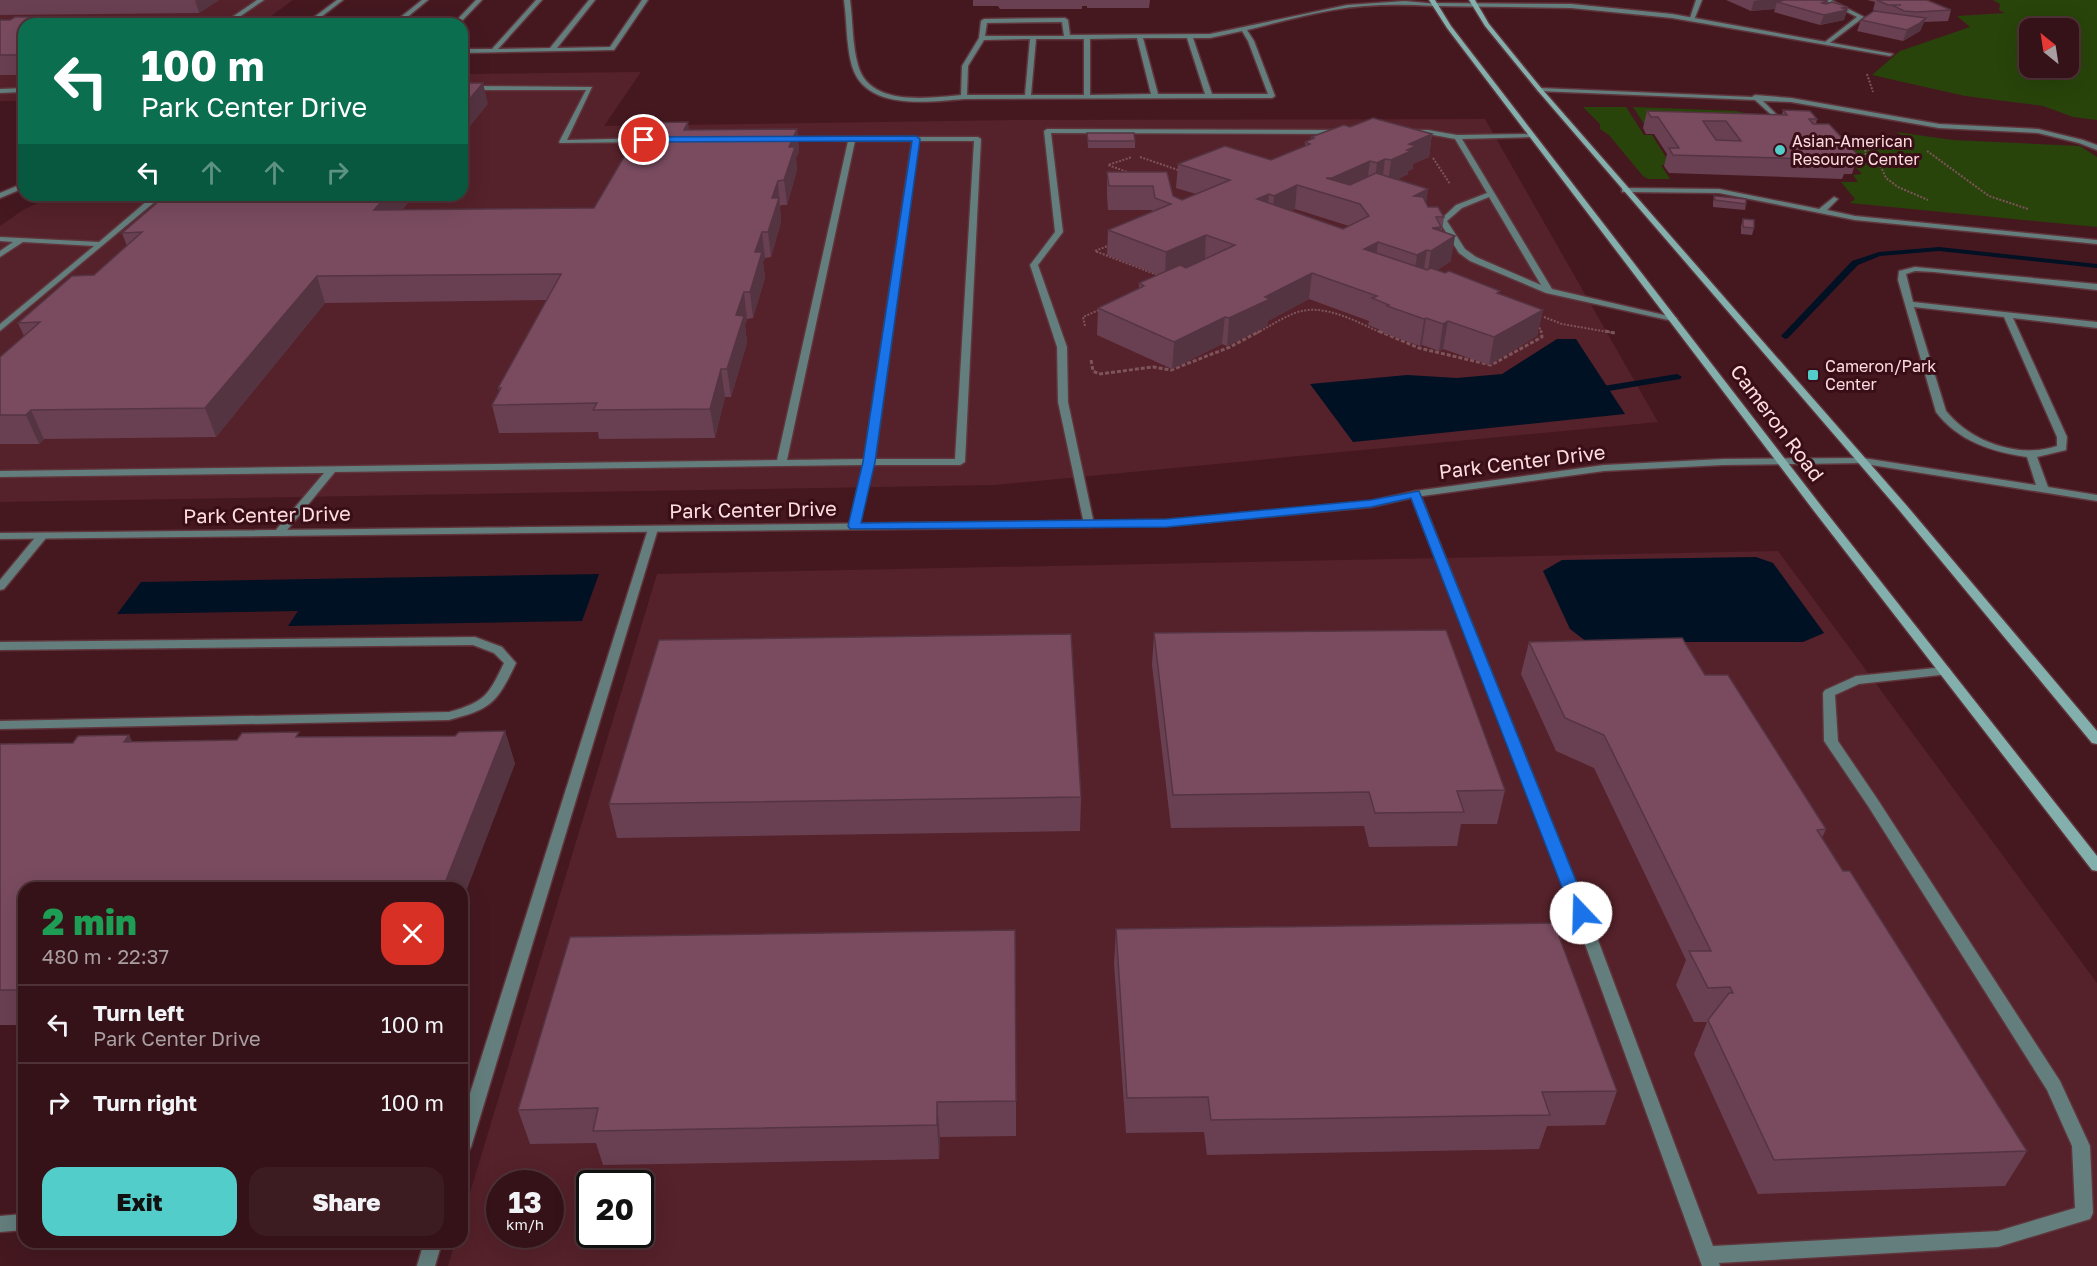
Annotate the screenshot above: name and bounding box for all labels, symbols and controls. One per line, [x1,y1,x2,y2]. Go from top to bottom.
north arrow [2019,18,2079,78]
map controls [2019,18,2079,78]
text: 100 m [141,40,264,90]
icon: left [42,42,120,120]
text: Park Center Drive [141,91,367,123]
pin [618,114,669,165]
icon: arrive [627,123,660,156]
place label: Asian-American Resource Center [1792,131,1920,169]
marker: Asian-American Resource Center [1773,143,1787,157]
icon: left [132,156,165,189]
icon: ahead [195,156,228,189]
icon: ahead [258,156,291,189]
icon: right [321,156,354,189]
place label: Cameron/Park Center [1825,356,1936,394]
street label: Cameron Road [1726,359,1830,486]
marker: Cameron/Park Center [1806,368,1820,382]
street label: Park Center Drive [1437,439,1606,483]
street label: Park Center Drive [669,496,837,522]
street label: Park Center Drive [183,501,351,527]
position arrow [1549,881,1613,945]
text: 2 min [42,900,137,943]
button: close [381,902,444,965]
text: 480 m · 22:37 [42,944,169,968]
text: Turn left [93,999,184,1026]
icon: left [42,1008,75,1041]
text: 100 m [381,1011,444,1038]
text: Park Center Drive [93,1026,261,1050]
icon: right [42,1086,75,1119]
text: Turn right [93,1089,197,1116]
text: 100 m [381,1089,444,1116]
button: Exit [42,1167,237,1236]
button: Share [249,1167,444,1236]
speed limit sign: 20 [576,1170,654,1248]
text: 13 [508,1184,542,1220]
text: km/h [506,1215,544,1233]

